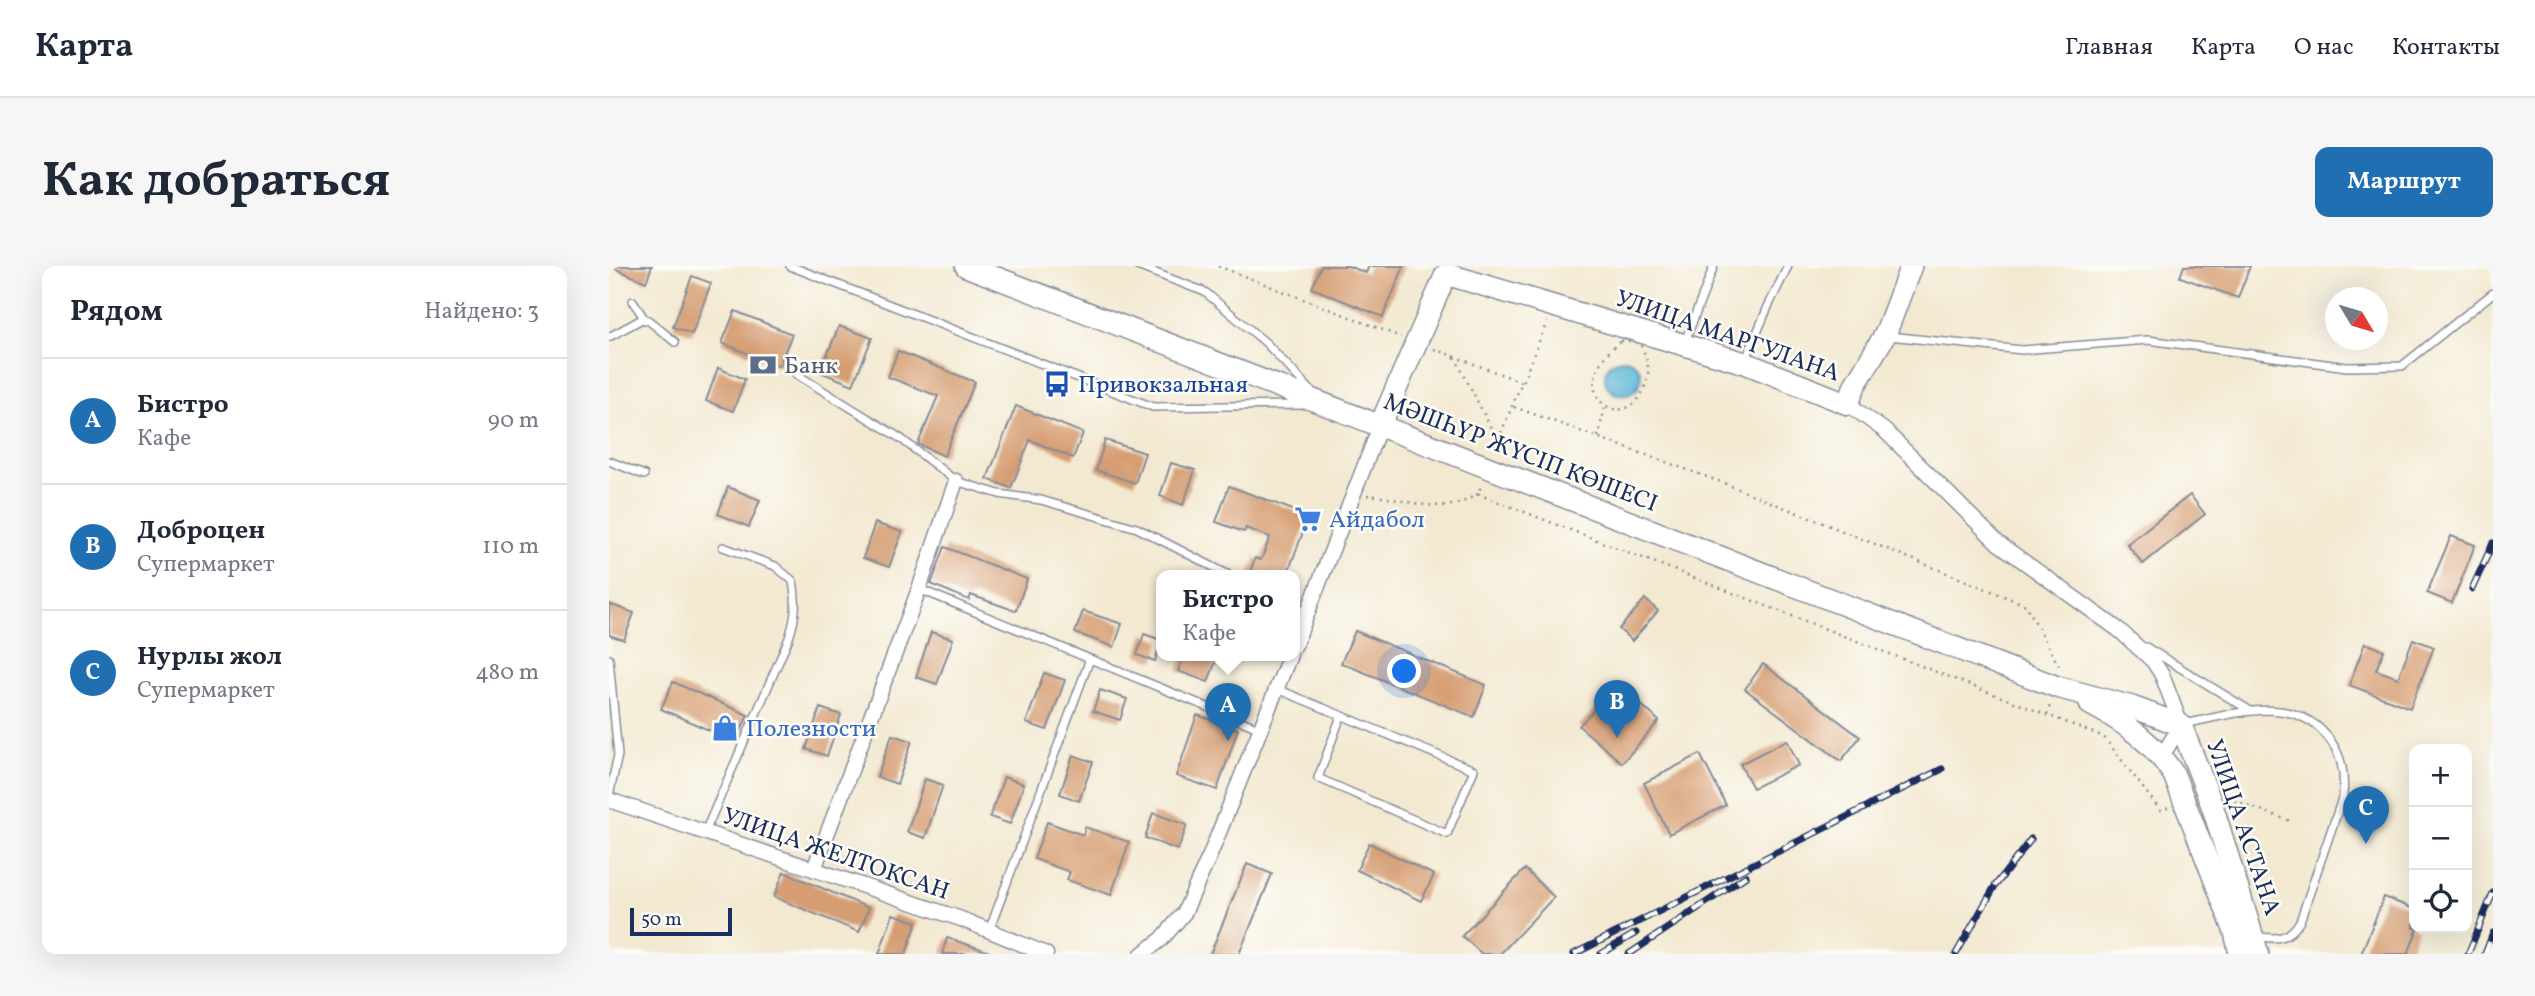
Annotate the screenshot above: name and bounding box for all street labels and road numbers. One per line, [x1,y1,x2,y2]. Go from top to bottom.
street label: УЛИЦА МАРГУЛАНА [1611,282,1844,391]
street label: МӘШҺҮР ЖҮСІП КӨШЕСІ [1378,386,1662,522]
street label: УЛИЦА АСТАНА [2196,735,2288,920]
street label: УЛИЦА ЖЕЛТОКСАН [717,800,954,910]

